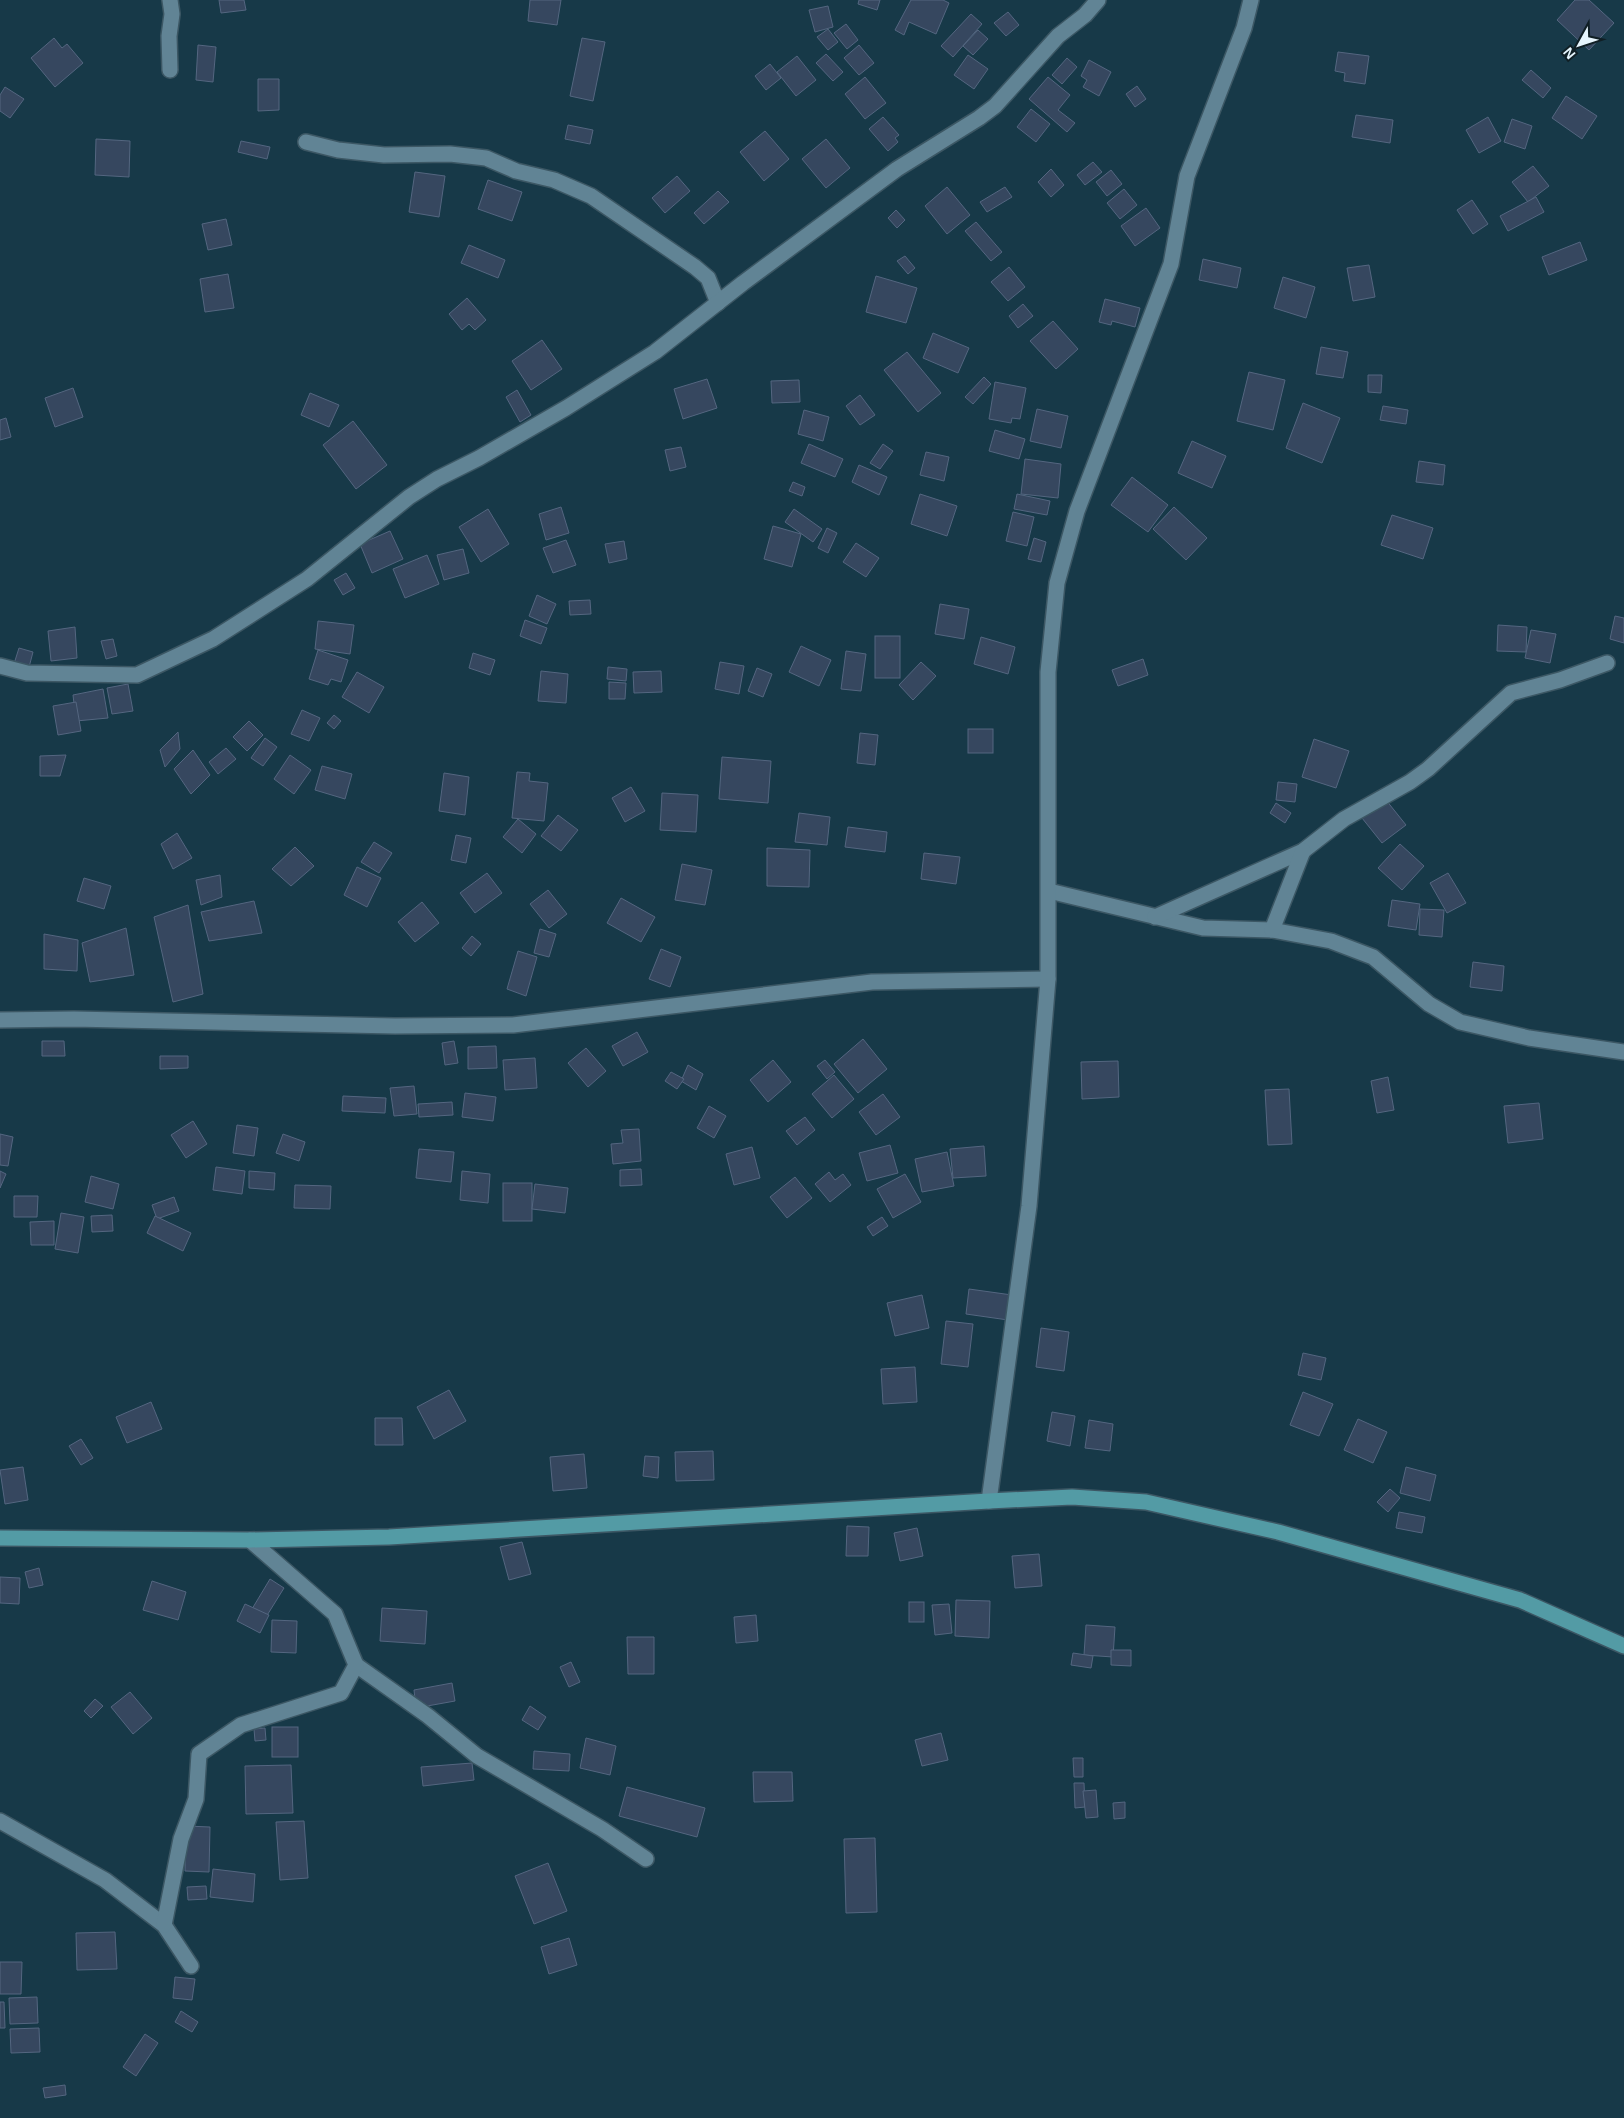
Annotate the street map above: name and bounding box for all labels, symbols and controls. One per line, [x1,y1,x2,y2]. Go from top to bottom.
north arrow [1554,20,1604,70]
text: N [1560,44,1578,62]

